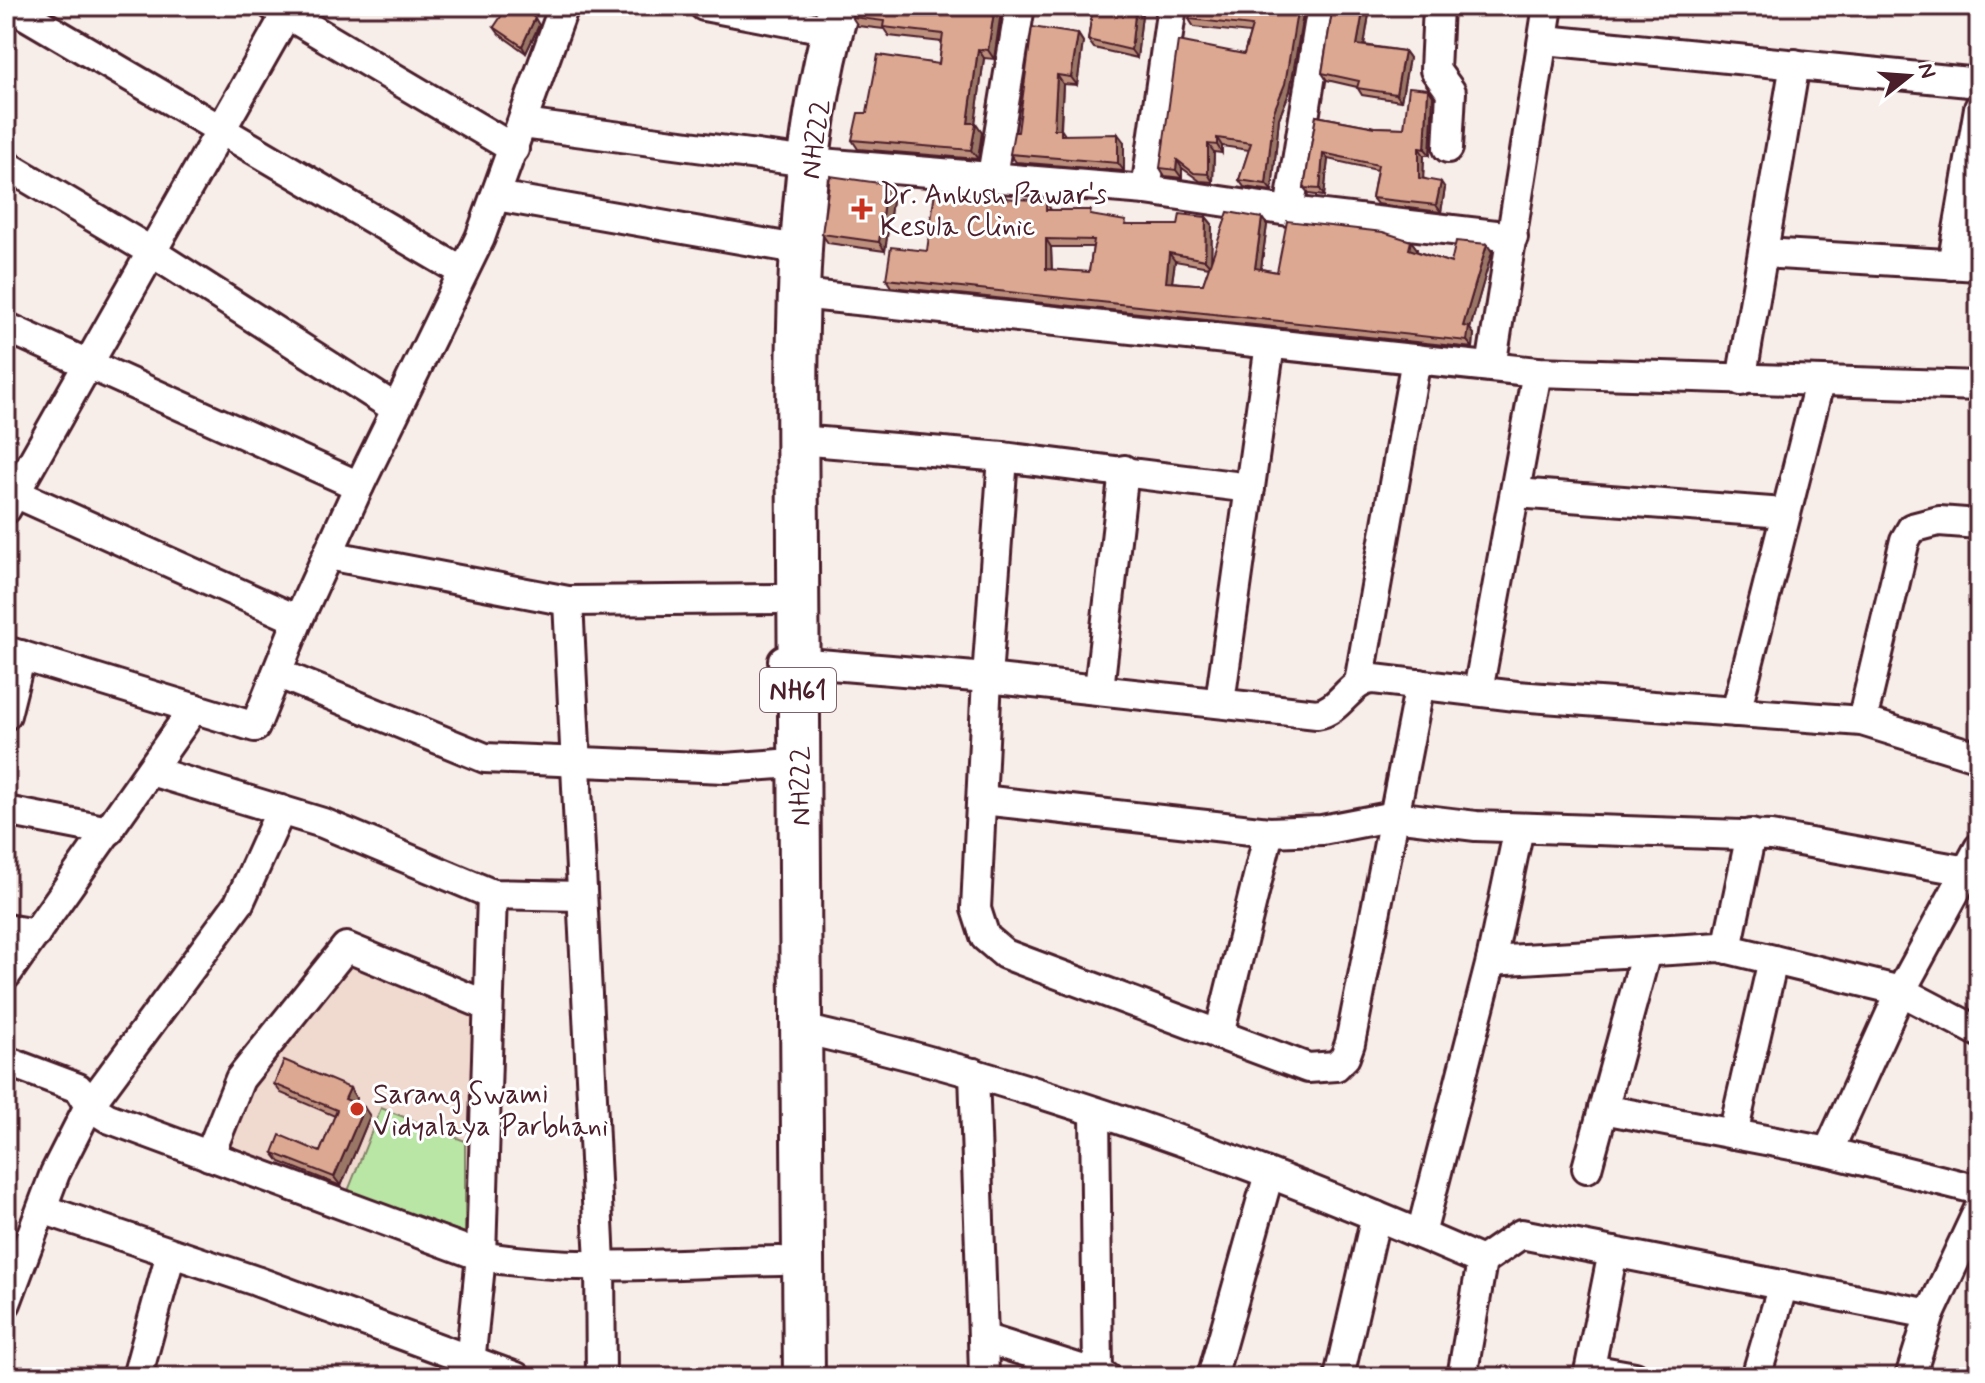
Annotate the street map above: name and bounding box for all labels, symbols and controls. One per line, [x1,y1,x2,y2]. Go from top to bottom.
north arrow [1869,36,1949,116]
text: N [1911,60,1942,82]
street label: NH222 [793,97,840,181]
place label: Dr. Ankush Pawar's Kesula Clinic [880,177,1107,246]
marker: Dr. Ankush Pawar's Kesula Clinic [851,198,873,220]
road number: NH61 [760,668,836,712]
street label: NH222 [782,746,821,826]
place label: Sarang Swami Vidyalaya Parbhani [373,1077,608,1146]
marker: Sarang Swami Vidyalaya Parbhani [348,1100,366,1118]

